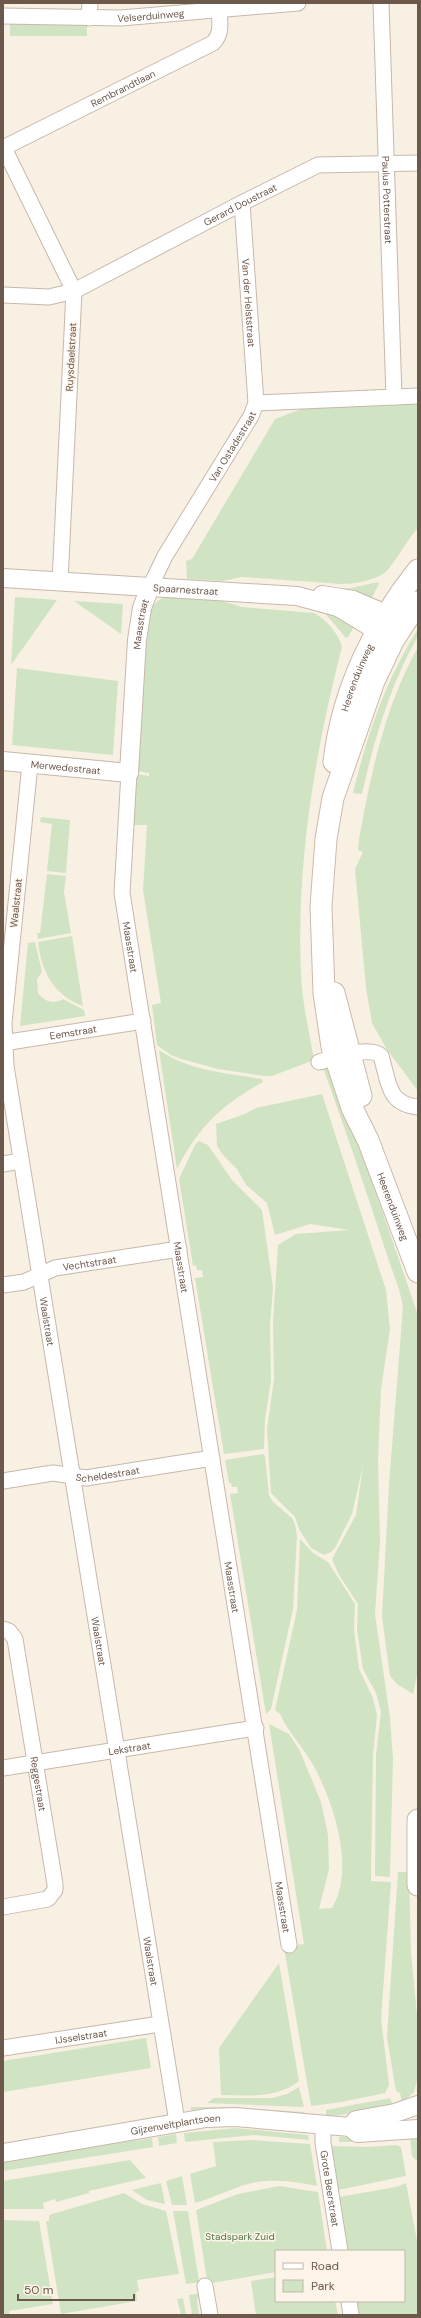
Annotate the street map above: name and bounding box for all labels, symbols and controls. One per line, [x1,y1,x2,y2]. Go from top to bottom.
street label: Velserduinweg [117,6,185,25]
street label: Rembrandtlaan [88,66,158,110]
street label: Paulus Potterstraat [380,156,395,244]
street label: Gerard Doustraat [201,180,279,229]
street label: Van der Helststraat [239,258,259,348]
street label: Ruysdaelstraat [63,322,79,392]
street label: Van Ostadestraat [206,409,259,484]
street label: Spaarnestraat [153,581,219,598]
street label: Maasstraat [130,597,151,650]
street label: Heerenduinweg [338,641,376,713]
street label: Merwedestraat [30,757,101,777]
street label: Waalstraat [7,878,25,928]
street label: Maasstraat [120,921,141,974]
street label: Eemstraat [49,1022,98,1042]
street label: Heerenduinweg [374,1170,412,1243]
street label: Maasstraat [171,1241,192,1294]
street label: Vechtstraat [62,1252,117,1273]
street label: Waalstraat [37,1296,58,1347]
street label: Scheldestraat [75,1463,141,1485]
street label: Maasstraat [222,1561,243,1614]
street label: Waalstraat [89,1616,110,1667]
street label: Lekstraat [107,1738,152,1758]
street label: Reggestraat [28,1756,50,1812]
street label: Maasstraat [273,1881,293,1934]
street label: Waalstraat [141,1936,161,1987]
street label: IJsselstraat [54,2026,108,2046]
street label: Gijzenveltplantsoen [129,2111,221,2137]
street label: Grote Beerstraat [318,2149,343,2228]
park label: Stadspark Zuid [205,2230,275,2243]
legend [275,2250,405,2302]
text: Road [311,2258,339,2274]
scale bar [18,2276,134,2302]
text: Park [311,2278,335,2294]
text: 50 m [24,2282,53,2298]

